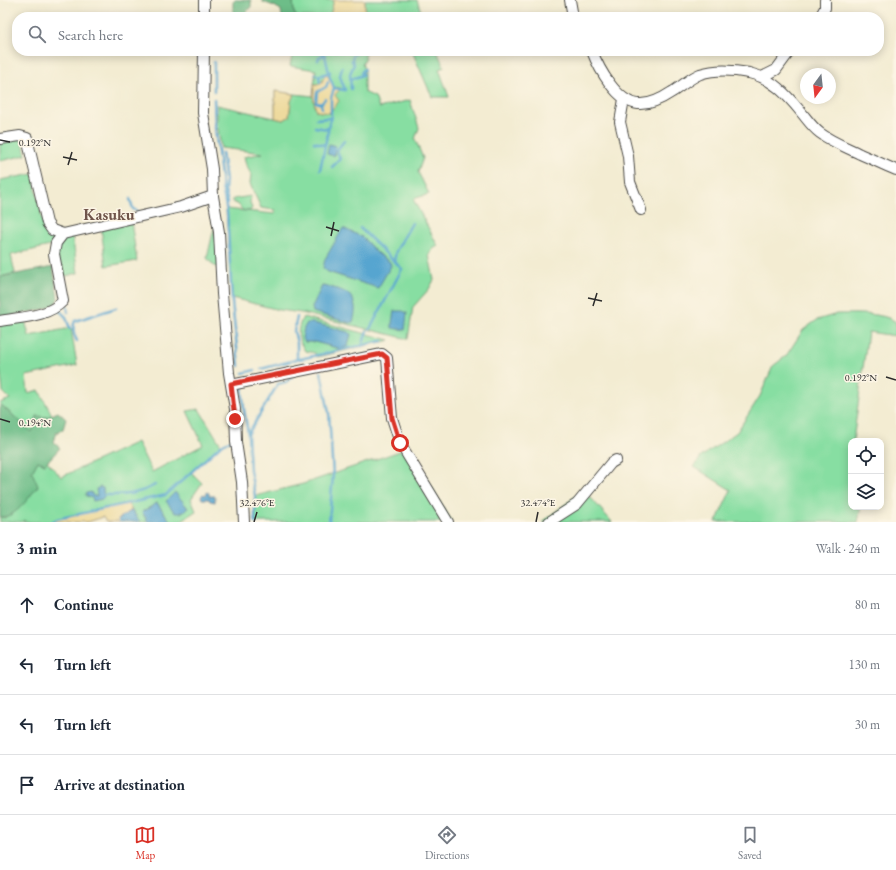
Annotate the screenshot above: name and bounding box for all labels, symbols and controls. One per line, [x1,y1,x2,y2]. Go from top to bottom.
search box [12,12,884,56]
icon: search [26,23,48,45]
text: Search here [58,25,123,44]
north arrow [800,68,836,104]
text: 0.192°N [19,136,51,149]
district label: Kasuku [83,204,135,225]
text: 0.192°N [845,371,877,384]
route end [226,410,244,428]
text: 0.194°N [19,416,51,429]
route start [391,434,409,452]
map controls [848,438,884,510]
button: locate [848,438,884,474]
button: layers [848,474,884,510]
text: 32.476°E [240,496,275,509]
text: 32.474°E [521,496,556,509]
text: 3 min [16,537,57,559]
text: Walk · 240 m [816,540,880,557]
icon: ahead [16,594,38,616]
text: Continue [54,595,114,614]
text: 80 m [855,596,880,613]
icon: left [16,654,38,676]
text: Turn left [54,655,111,674]
text: 130 m [849,656,880,673]
icon: left [16,714,38,736]
text: Turn left [54,715,111,734]
text: 30 m [855,716,880,733]
icon: arrive [16,774,38,796]
text: Arrive at destination [54,775,185,794]
tab: Map [134,824,156,862]
tab: Directions [425,824,469,862]
tab: Saved [738,824,762,862]

